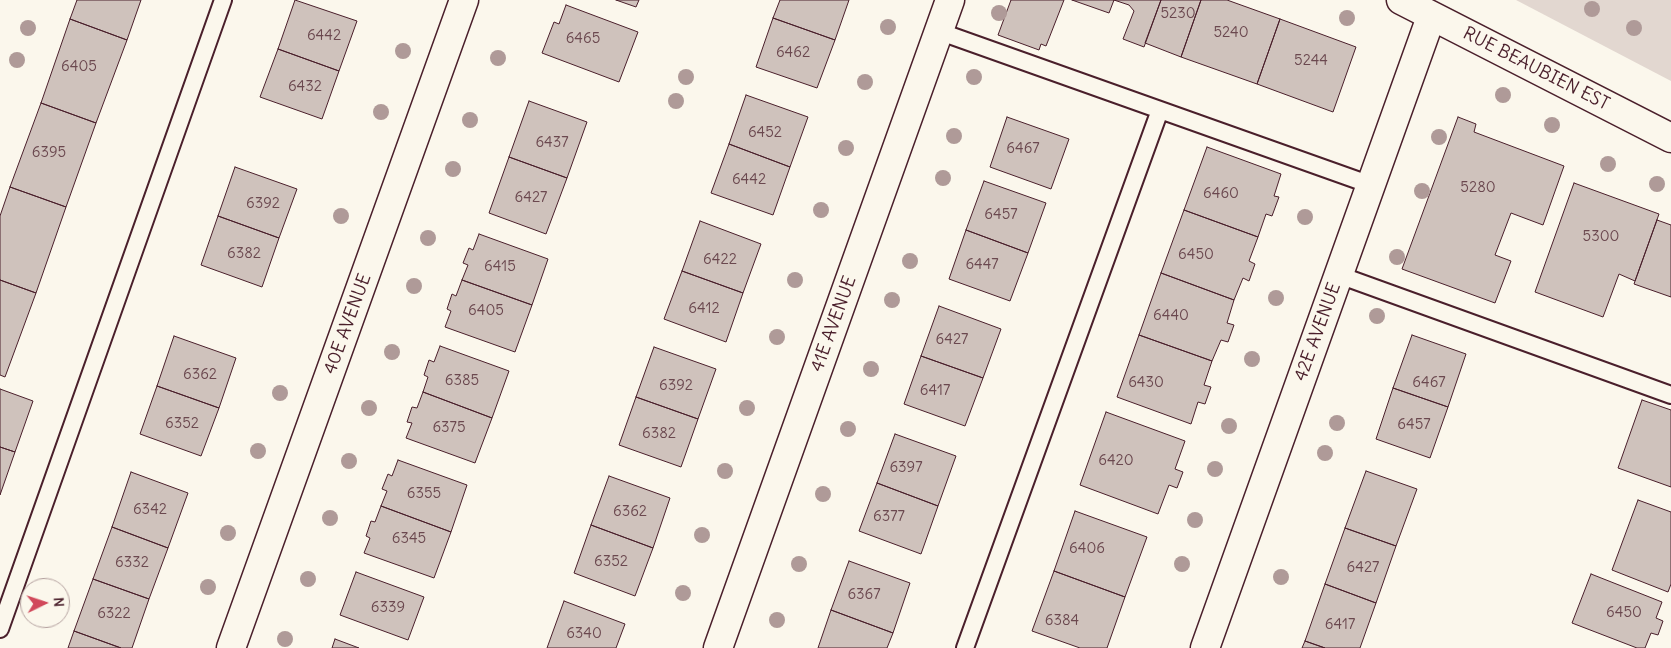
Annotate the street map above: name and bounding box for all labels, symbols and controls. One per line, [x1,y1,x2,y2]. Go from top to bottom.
house number: 5230 [1160,5,1196,23]
street label: RUE BEAUBIEN EST [1459,23,1613,115]
house number: 5240 [1213,24,1249,42]
house number: 6442 [307,27,341,45]
house number: 6465 [566,30,600,48]
house number: 6462 [776,44,810,62]
house number: 5244 [1294,52,1328,70]
house number: 6405 [61,58,97,76]
house number: 6432 [288,78,322,96]
house number: 6452 [748,124,782,142]
house number: 6437 [535,134,569,152]
house number: 6467 [1006,140,1040,158]
house number: 6395 [32,144,66,162]
house number: 6442 [732,171,766,189]
house number: 5280 [1460,179,1496,197]
house number: 6460 [1203,185,1239,203]
house number: 6427 [515,189,547,207]
house number: 6392 [246,195,280,213]
house number: 6457 [984,206,1018,224]
house number: 5300 [1583,228,1619,246]
house number: 6382 [227,245,261,263]
house number: 6450 [1178,246,1214,264]
house number: 6422 [703,251,737,269]
house number: 6447 [965,256,999,274]
house number: 6415 [484,258,516,276]
street label: 40E AVENUE [320,271,376,377]
street label: 41E AVENUE [807,273,861,375]
street label: 42E AVENUE [1290,280,1346,384]
house number: 6412 [688,300,720,318]
house number: 6405 [468,302,504,320]
house number: 6440 [1153,307,1189,325]
house number: 6427 [936,331,968,349]
house number: 6362 [183,366,217,384]
house number: 6385 [445,372,479,390]
house number: 6430 [1128,374,1164,392]
house number: 6467 [1412,374,1446,392]
house number: 6392 [659,377,693,395]
house number: 6417 [920,382,950,400]
house number: 6352 [165,415,199,433]
house number: 6457 [1397,416,1431,434]
house number: 6375 [432,419,466,437]
house number: 6382 [642,425,676,443]
house number: 6420 [1098,452,1134,470]
house number: 6397 [889,459,923,477]
house number: 6355 [407,485,441,503]
house number: 6342 [133,501,167,519]
house number: 6362 [613,503,647,521]
house number: 6377 [873,508,905,526]
house number: 6345 [392,530,426,548]
house number: 6406 [1069,540,1105,558]
house number: 6352 [594,553,628,571]
house number: 6332 [115,554,149,572]
house number: 6427 [1347,559,1379,577]
north arrow [20,578,70,628]
house number: 6367 [847,586,881,604]
text: N [50,597,68,607]
house number: 6339 [371,599,405,617]
house number: 6450 [1606,604,1642,622]
house number: 6322 [97,605,131,623]
house number: 6384 [1045,612,1079,630]
house number: 6417 [1325,616,1355,634]
house number: 6340 [566,625,602,643]

